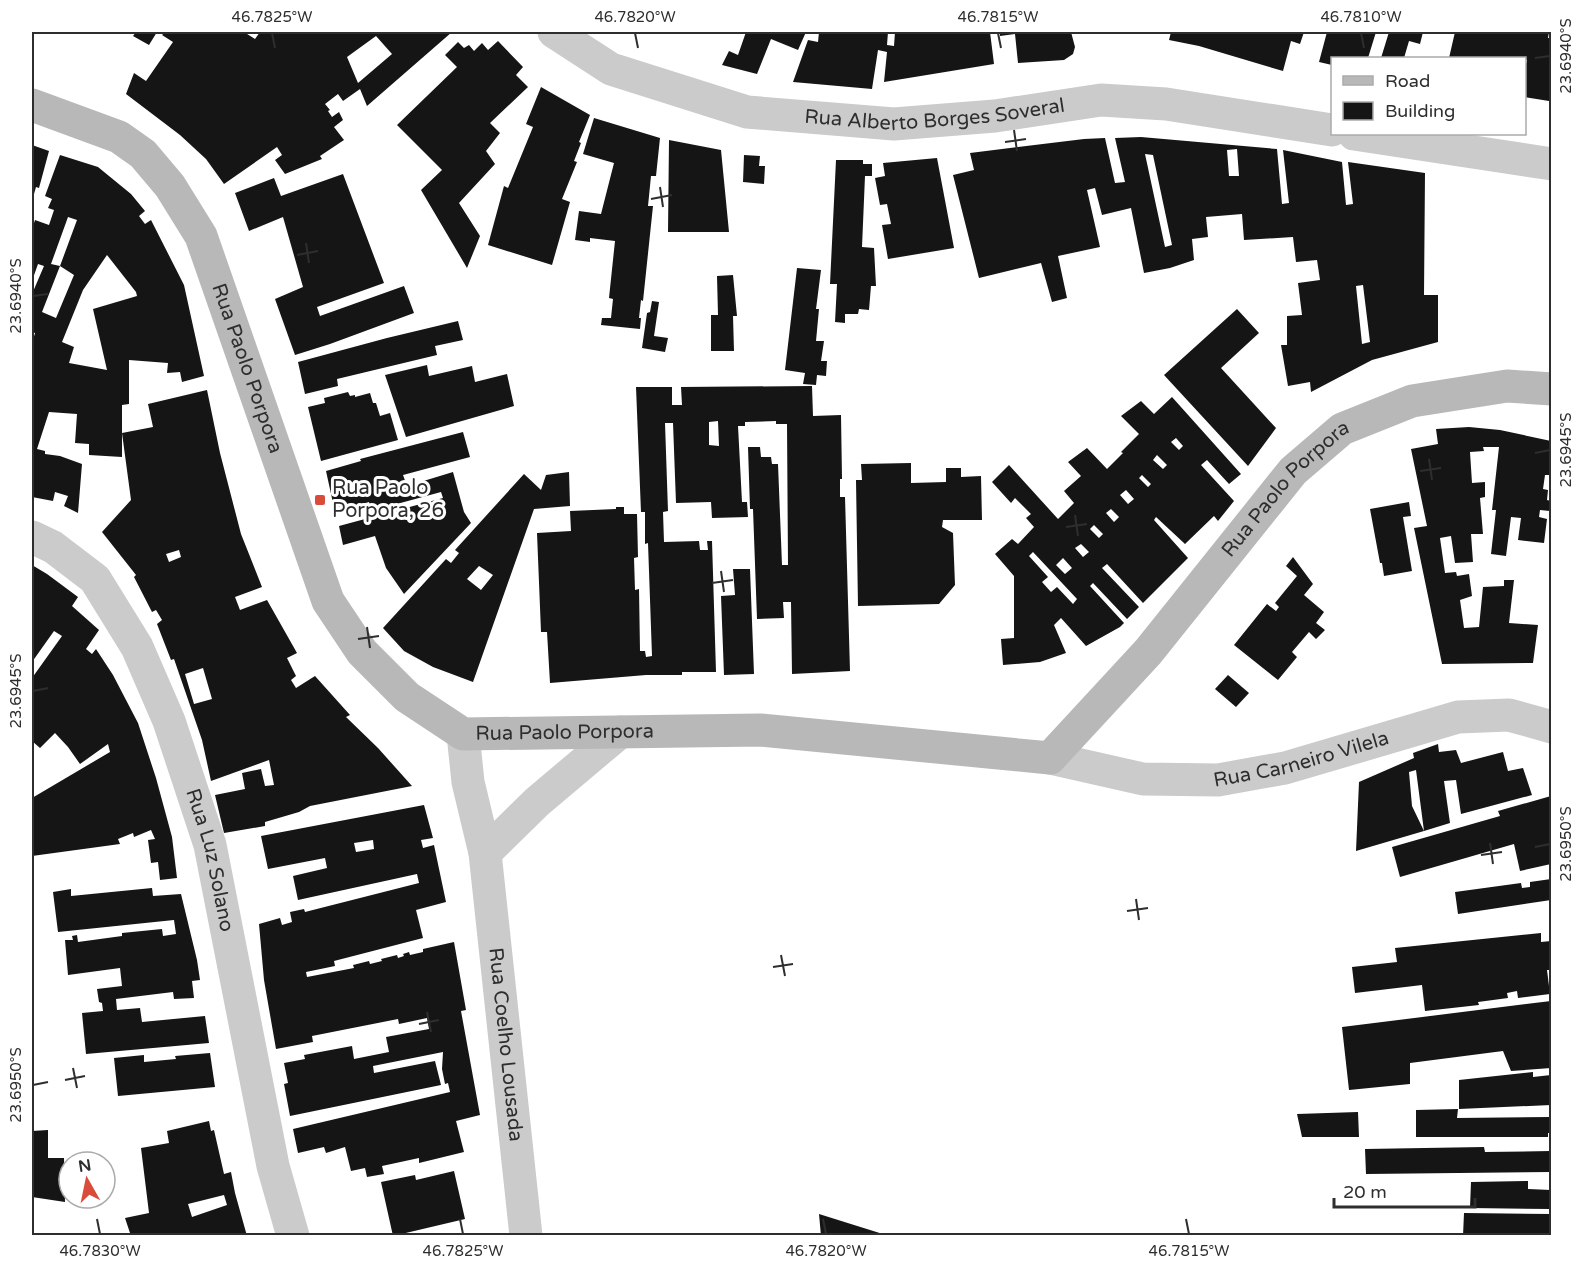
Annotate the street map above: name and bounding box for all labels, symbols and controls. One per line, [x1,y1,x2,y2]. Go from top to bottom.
text: 46.7825°W [232,8,312,26]
text: 46.7820°W [594,8,676,26]
text: 46.7815°W [958,8,1038,26]
text: 46.7810°W [1320,8,1402,26]
text: 23.6940°S [1557,18,1575,94]
legend [1331,57,1526,135]
text: Road [1385,70,1430,92]
street label: Rua Alberto Borges Soveral [804,94,1066,136]
text: Building [1385,100,1455,122]
text: 23.6940°S [7,258,25,334]
street label: Rua Paolo Porpora [206,280,288,457]
text: 23.6945°S [1557,412,1575,488]
street label: Rua Paolo Porpora [1217,415,1353,562]
place label: Rua Paolo Porpora, 26 [332,476,444,523]
marker: Rua Paolo Porpora, 26 [313,493,327,507]
text: 23.6945°S [7,653,25,729]
street label: Rua Paolo Porpora [475,719,654,746]
street label: Rua Carneiro Vilela [1212,726,1392,793]
street label: Rua Luz Solano [180,786,239,934]
text: 23.6950°S [1557,806,1575,882]
street label: Rua Coelho Lousada [483,946,528,1143]
text: 23.6950°S [7,1047,25,1123]
north arrow [57,1150,117,1210]
text: N [77,1155,93,1177]
scale bar [1334,1171,1475,1209]
text: 20 m [1343,1181,1387,1203]
text: 46.7830°W [59,1242,141,1260]
text: 46.7825°W [423,1242,503,1260]
text: 46.7820°W [785,1242,867,1260]
text: 46.7815°W [1149,1242,1229,1260]

